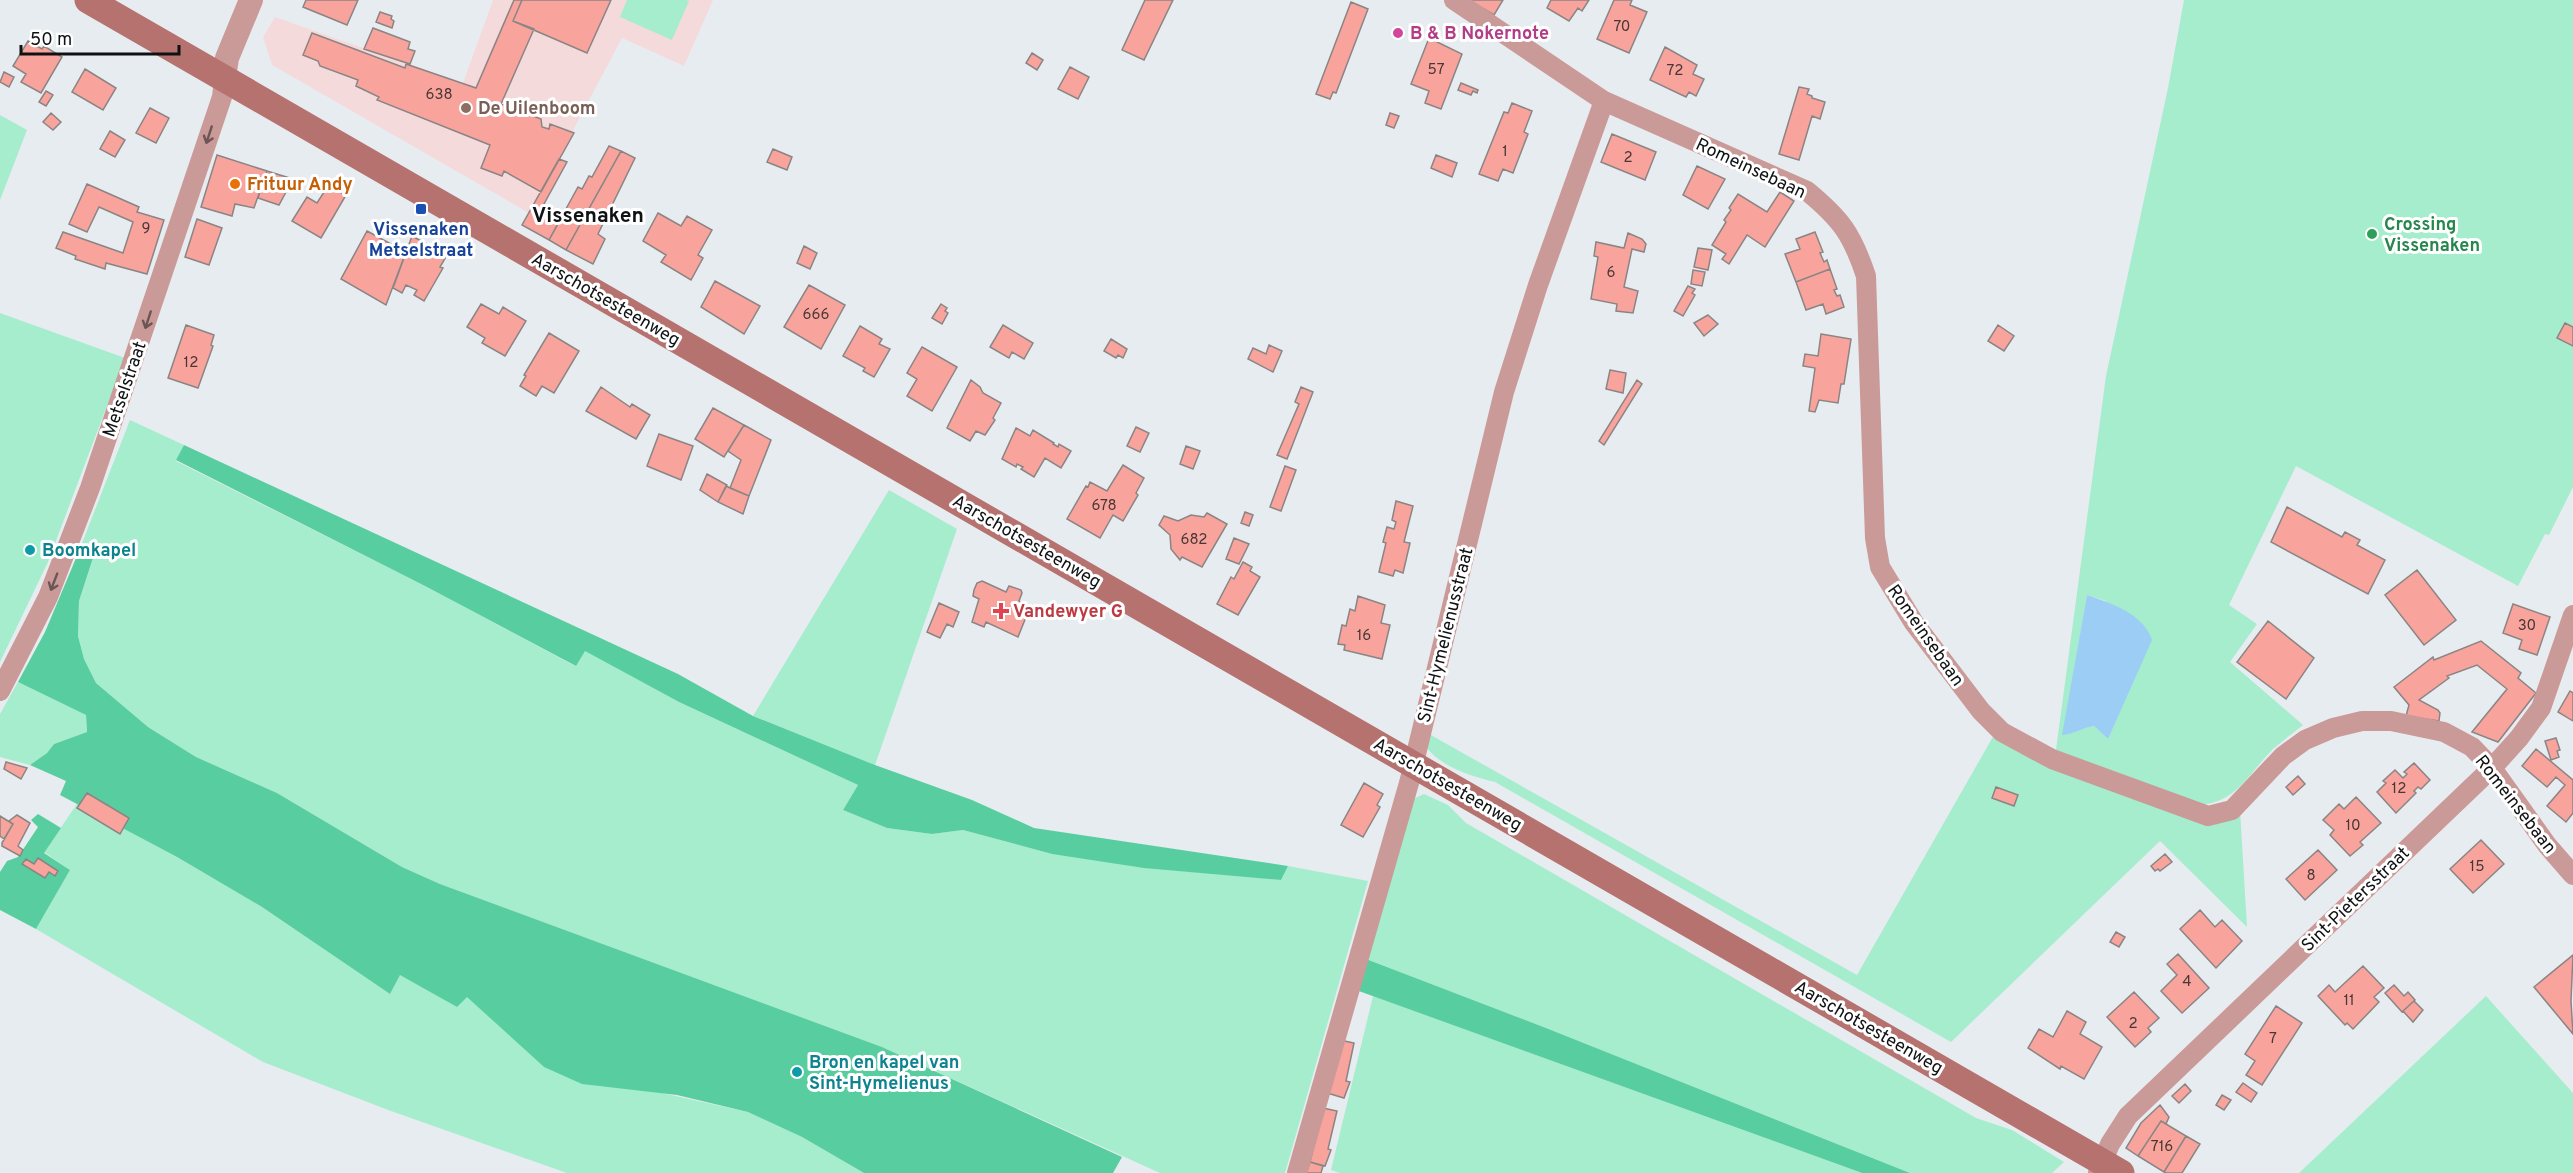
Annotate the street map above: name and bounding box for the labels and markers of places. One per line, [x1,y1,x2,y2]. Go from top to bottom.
place label: B & B Nokernote [1410,23,1549,46]
marker: B & B Nokernote [1391,26,1405,40]
place label: De Uilenboom [478,98,596,121]
marker: De Uilenboom [459,101,473,115]
place label: Frituur Andy [247,174,353,197]
marker: Frituur Andy [228,177,242,191]
marker: Vissenaken Metselstraat [414,202,428,216]
place label: Crossing Vissenaken [2384,214,2480,258]
place label: Vissenaken Metselstraat [369,219,473,263]
marker: Crossing Vissenaken [2365,227,2379,241]
place label: Boomkapel [42,540,136,563]
marker: Boomkapel [23,543,37,557]
place label: Vandewyer G [1013,601,1123,624]
marker: Vandewyer G [994,604,1008,618]
place label: Bron en kapel van Sint-Hymelienus [809,1052,960,1096]
marker: Bron en kapel van Sint-Hymelienus [790,1065,804,1079]

